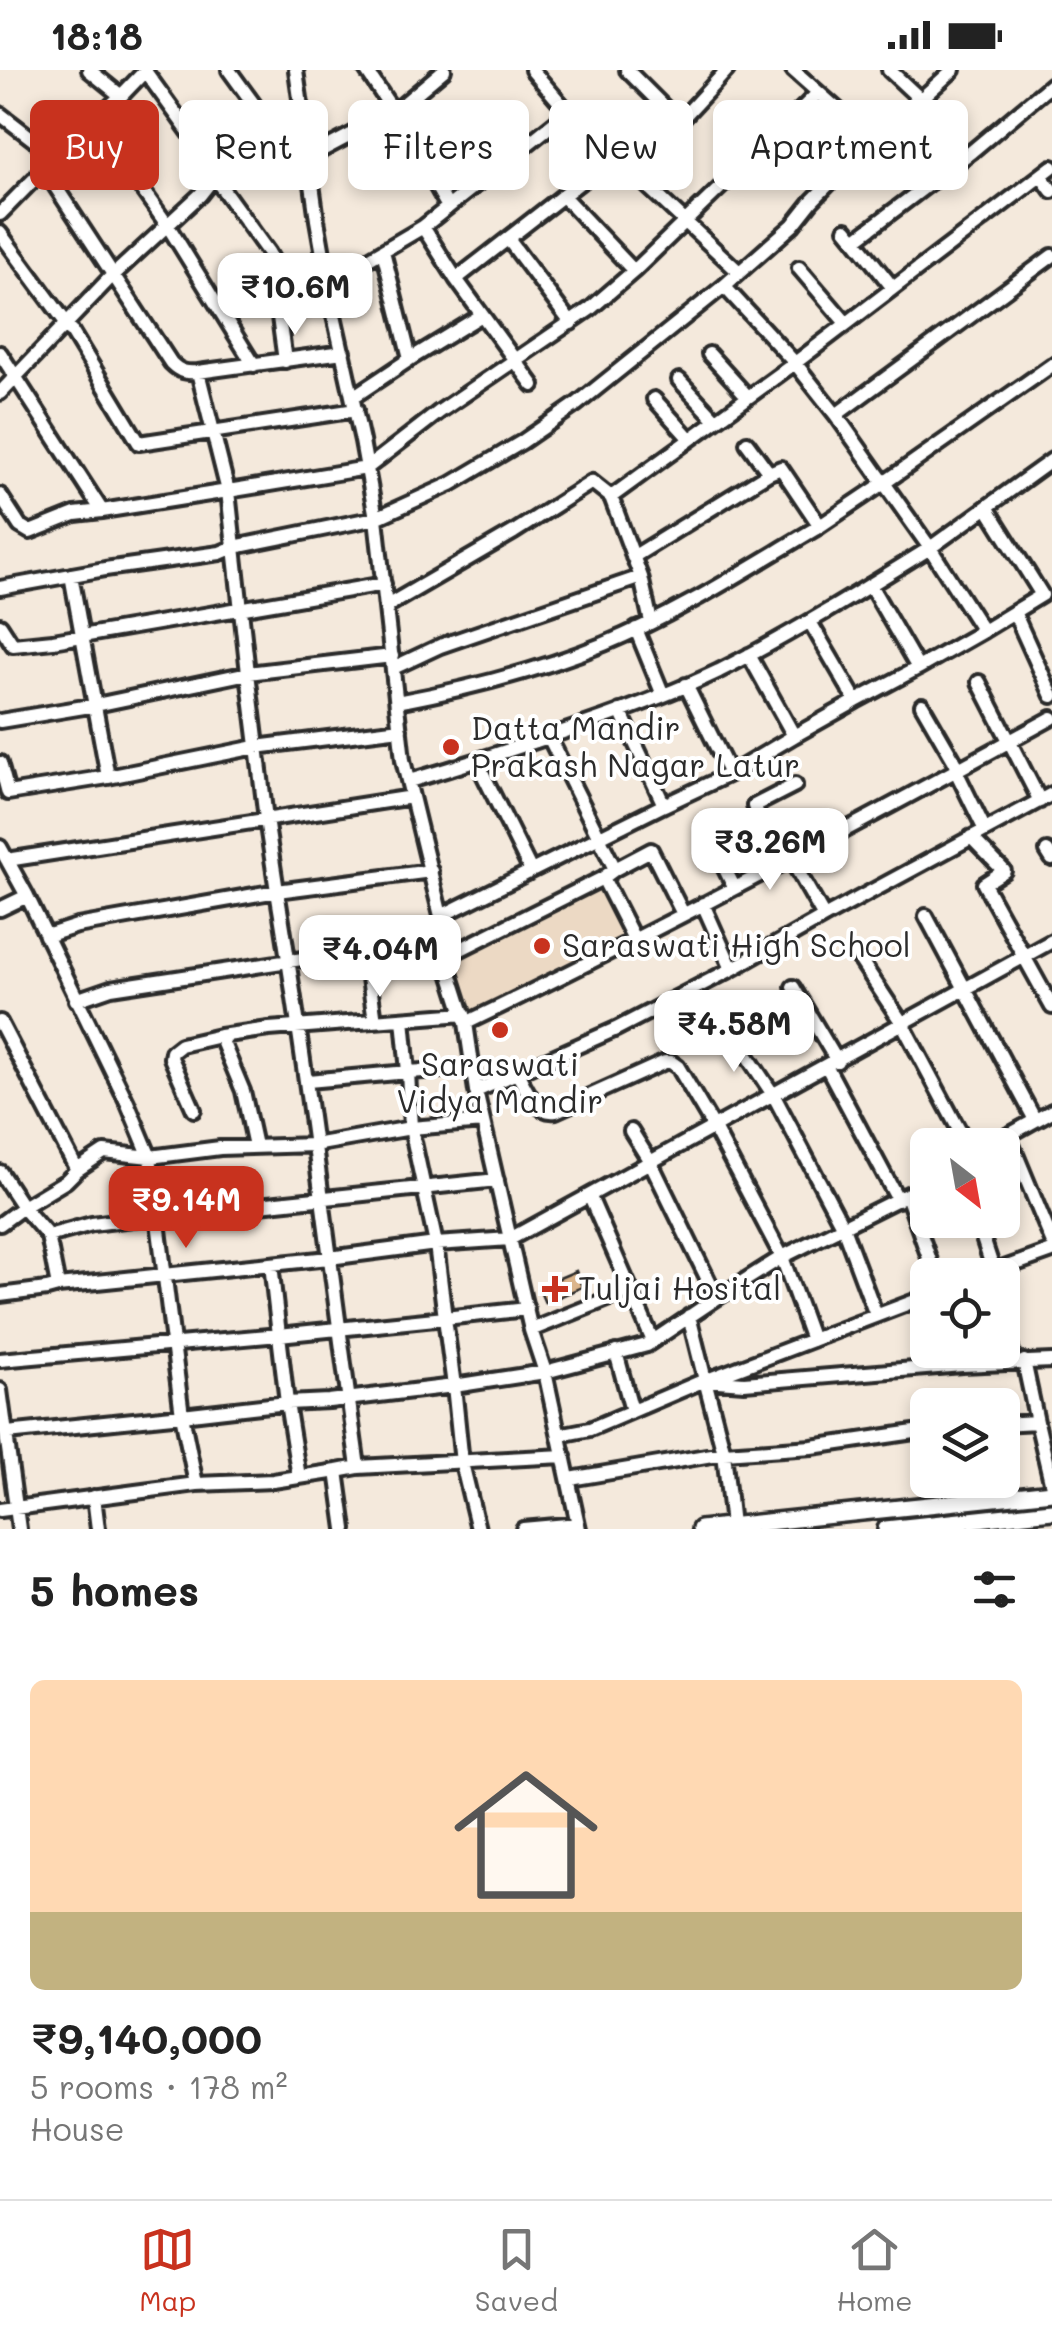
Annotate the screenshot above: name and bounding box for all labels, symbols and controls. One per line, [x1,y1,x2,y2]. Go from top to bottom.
text: 18:18 [50,10,143,60]
chip: Buy [30,100,159,190]
chip: Rent [179,100,328,190]
chip: Filters [348,100,529,190]
chip: New [549,100,693,190]
chip: Apartment [713,100,968,190]
pin: ₹10.6M [214,253,376,338]
text: ₹10.6M [239,264,351,306]
place label: Datta Mandir Prakash Nagar Latur [471,706,800,785]
marker: Datta Mandir Prakash Nagar Latur [440,736,462,758]
pin: ₹3.26M [689,808,851,893]
text: ₹3.26M [713,819,827,861]
pin: ₹4.04M [299,915,461,1000]
place label: Saraswati High School [562,923,911,965]
text: ₹4.04M [321,926,439,968]
marker: Saraswati High School [531,935,553,957]
pin: ₹4.58M [653,990,815,1075]
text: ₹4.58M [676,1001,792,1043]
marker: Saraswati Vidya Mandir [489,1019,511,1041]
place label: Saraswati Vidya Mandir [397,1042,603,1122]
north arrow [910,1128,1020,1238]
map controls [910,1128,1020,1498]
pin: ₹9.14M [105,1166,267,1251]
text: ₹9.14M [131,1177,241,1219]
button: locate [910,1258,1020,1368]
place label: Tuljai Hosital [578,1266,781,1308]
marker: Tuljai Hosital [542,1276,568,1302]
button: layers [910,1388,1020,1498]
text: 5 homes [30,1562,199,1617]
icon: filters [967,1562,1022,1617]
icon: home [436,1745,616,1925]
text: ₹9,140,000 [30,2010,262,2065]
text: 5 rooms · 178 m² [30,2065,288,2107]
text: House [30,2107,125,2149]
tab: Map [139,2222,196,2318]
tab: Saved [475,2222,558,2318]
tab: Home [836,2222,913,2318]

